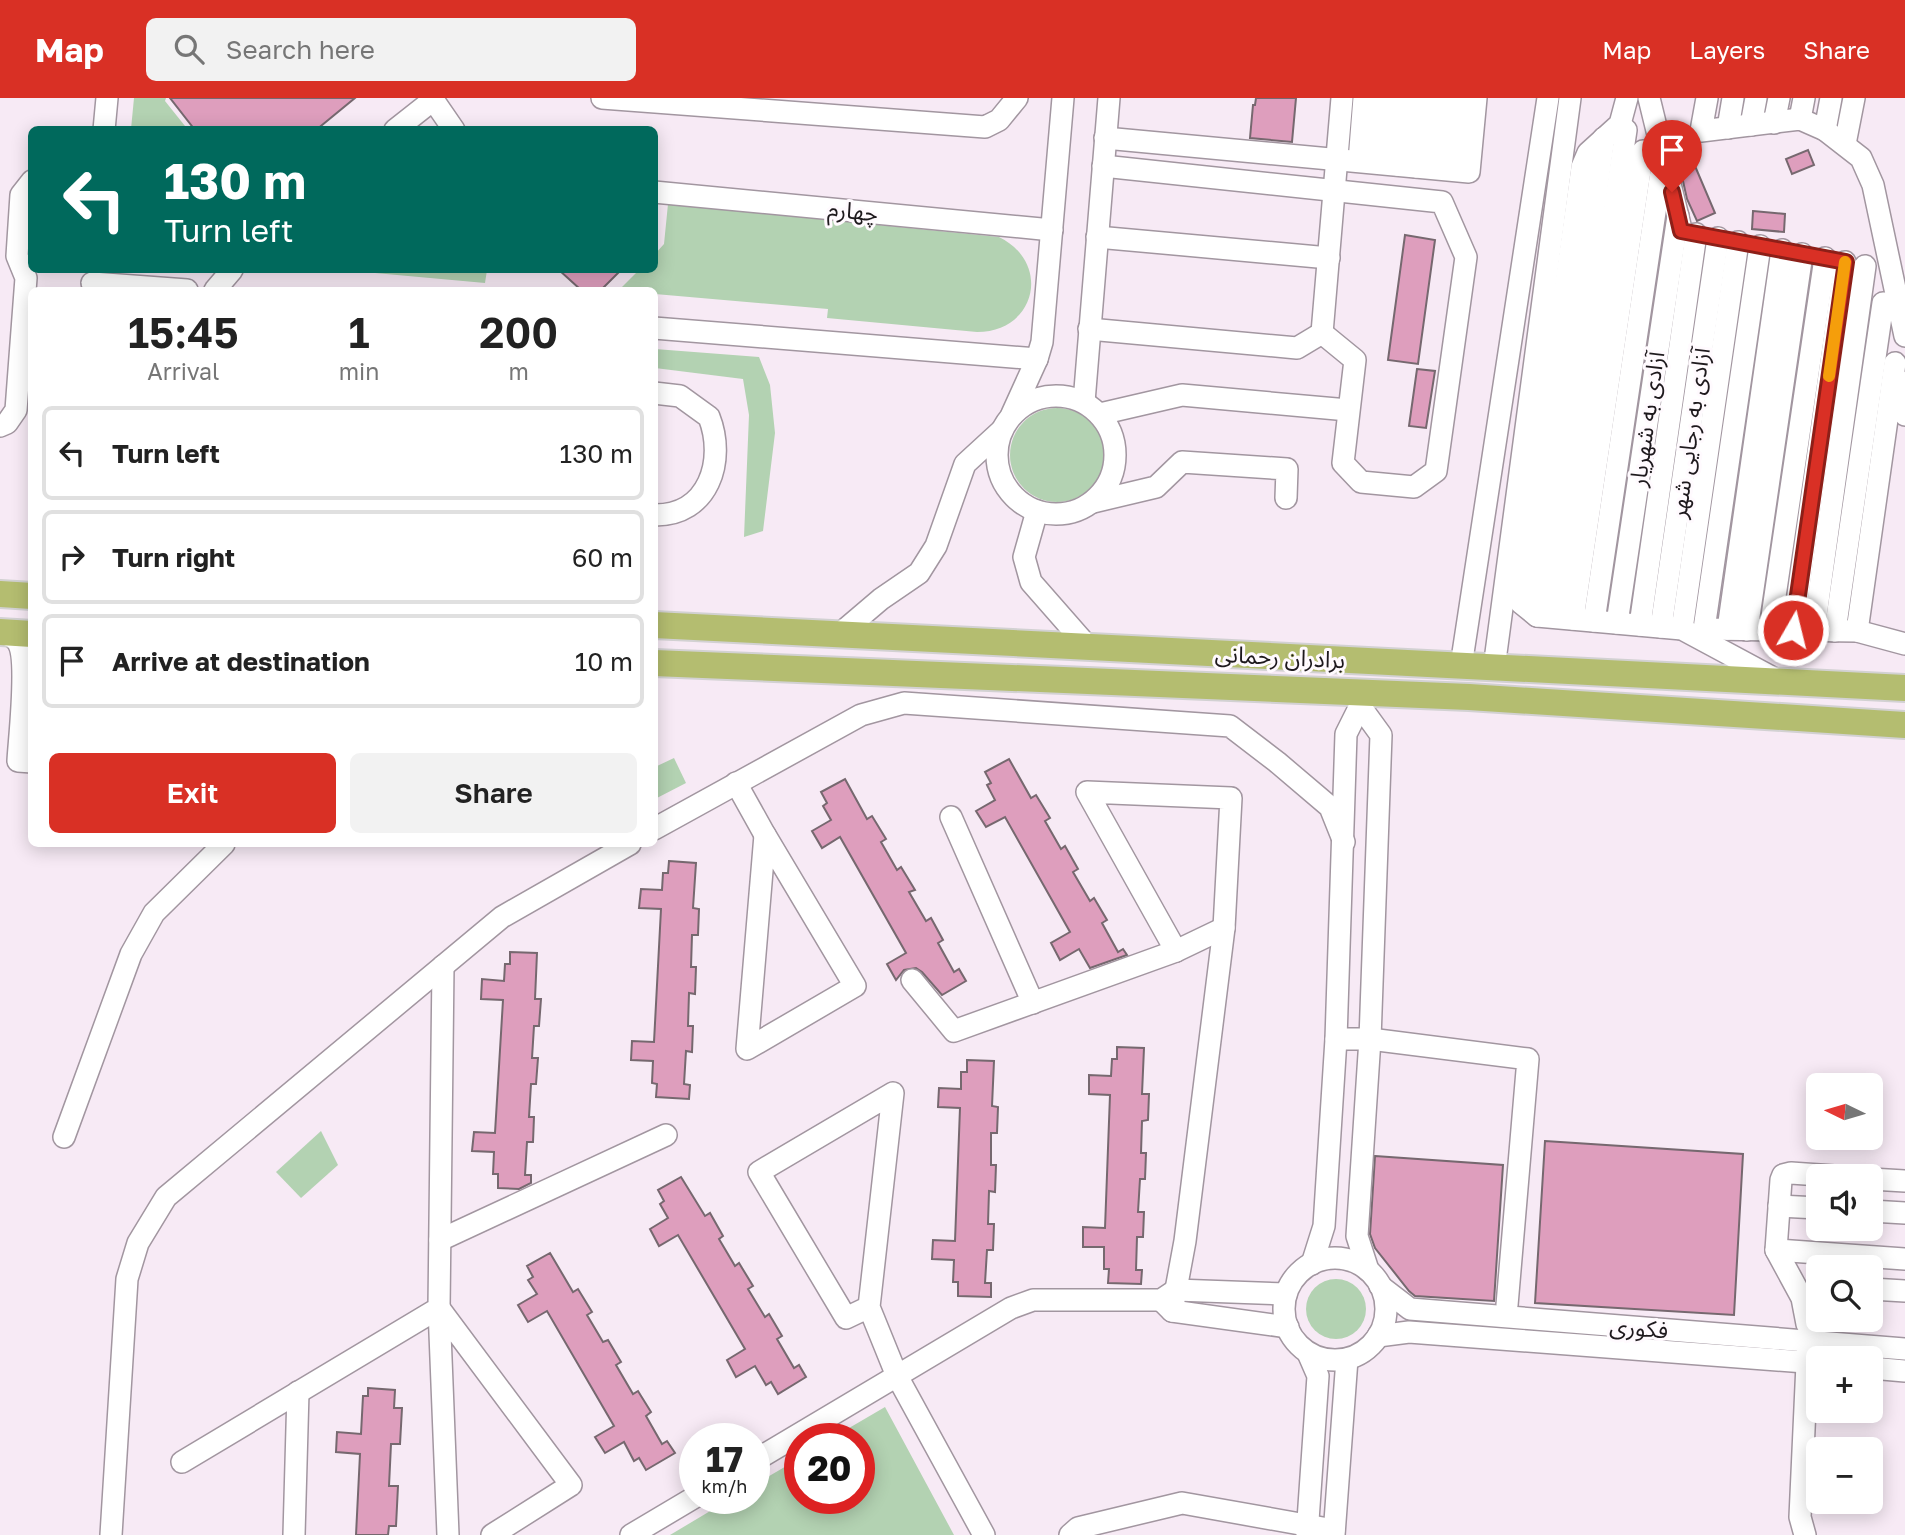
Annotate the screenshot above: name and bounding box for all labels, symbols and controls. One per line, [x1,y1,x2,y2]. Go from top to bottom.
search box [146,18,636,81]
text: Map [35,30,104,69]
icon: search [170,30,208,68]
text: Search here [226,34,375,65]
text: Map [1602,35,1651,64]
text: Layers [1689,35,1765,64]
text: Share [1803,35,1870,64]
pin [1642,120,1702,192]
icon: arrive [1653,131,1691,169]
text: 130 m [164,151,306,210]
icon: left [49,154,140,245]
street label: چهارم [826,193,880,232]
text: Turn left [164,211,293,249]
text: 15:45 [128,307,239,357]
text: 1 [348,307,370,357]
text: 200 [479,307,558,357]
street label: آزادی به رجایی شهر [1663,344,1716,521]
street label: آزادی به شهریار [1623,348,1671,489]
text: Arrival [147,357,219,385]
text: min [339,357,379,385]
text: m [508,357,529,385]
icon: left [53,434,91,472]
text: Turn left [112,438,220,469]
text: 130 m [560,438,633,469]
icon: right [53,538,91,576]
text: Turn right [112,542,235,573]
text: 60 m [572,542,633,573]
position arrow [1756,593,1830,667]
street label: برادران رحمانی [1214,639,1346,674]
icon: arrive [53,642,91,680]
text: Arrive at destination [112,646,370,677]
text: 10 m [575,646,633,677]
button: Exit [49,753,336,833]
button: Share [350,753,637,833]
north arrow [1806,1073,1883,1150]
map controls [1806,1073,1883,1514]
button: sound [1806,1164,1883,1241]
button: search [1806,1255,1883,1332]
street label: فکوری [1609,1310,1670,1345]
button: + [1806,1346,1883,1423]
speed limit sign: 20 [784,1423,875,1514]
button: − [1806,1437,1883,1514]
text: 17 [706,1438,743,1480]
text: km/h [702,1475,747,1497]

